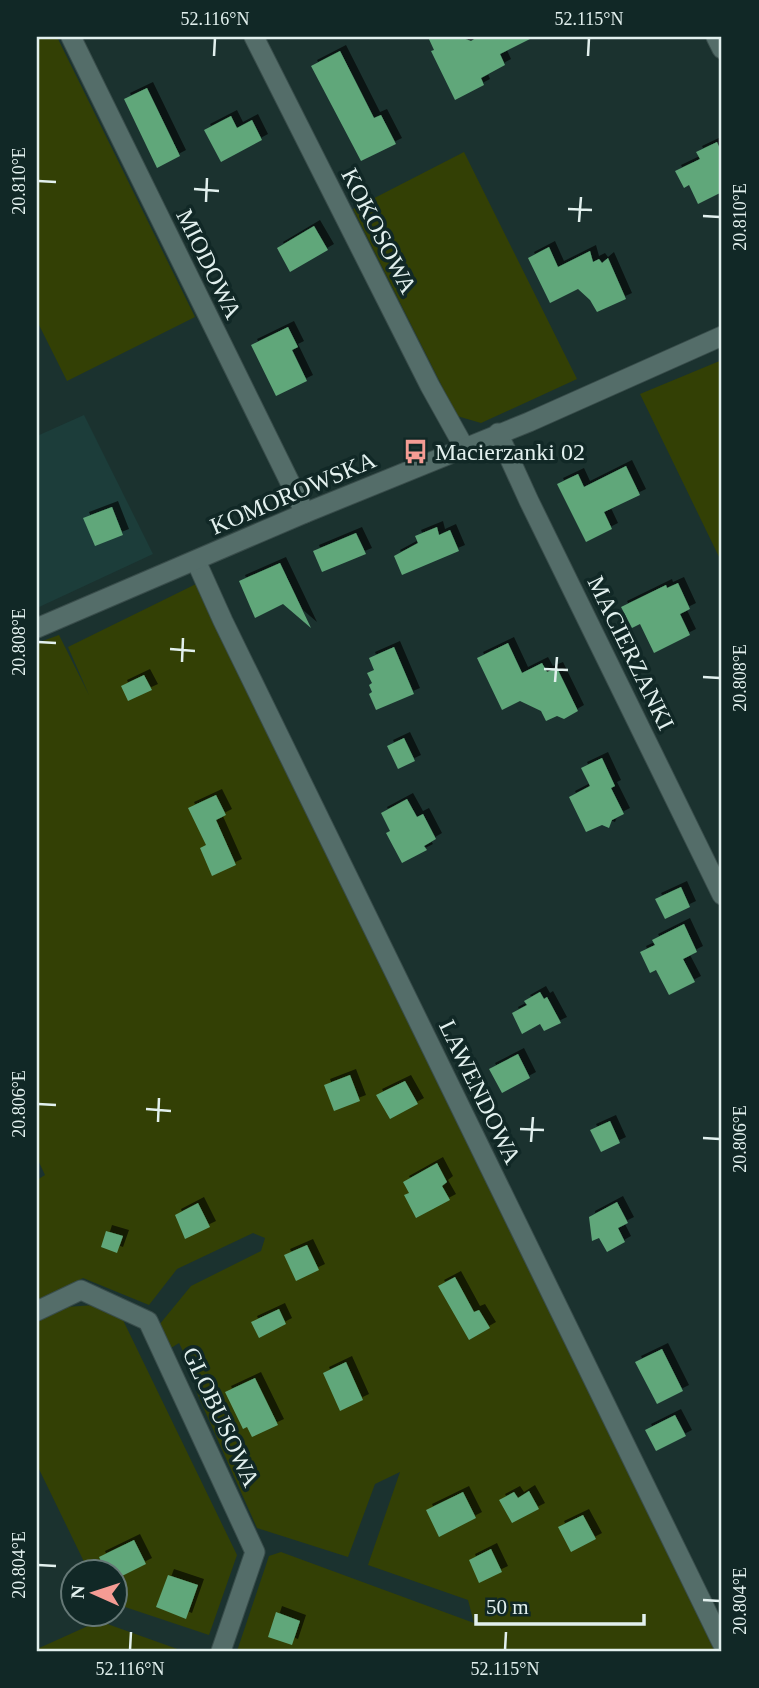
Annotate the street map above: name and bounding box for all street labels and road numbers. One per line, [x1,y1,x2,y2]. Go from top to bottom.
street label: KOKOSOWA [336,164,422,299]
street label: MIODOWA [171,205,247,324]
street label: KOMOROWSKA [206,446,380,540]
street label: MACIERZANKI [582,572,680,734]
street label: LAWENDOWA [434,1016,526,1169]
street label: GLOBUSOWA [177,1343,265,1491]

